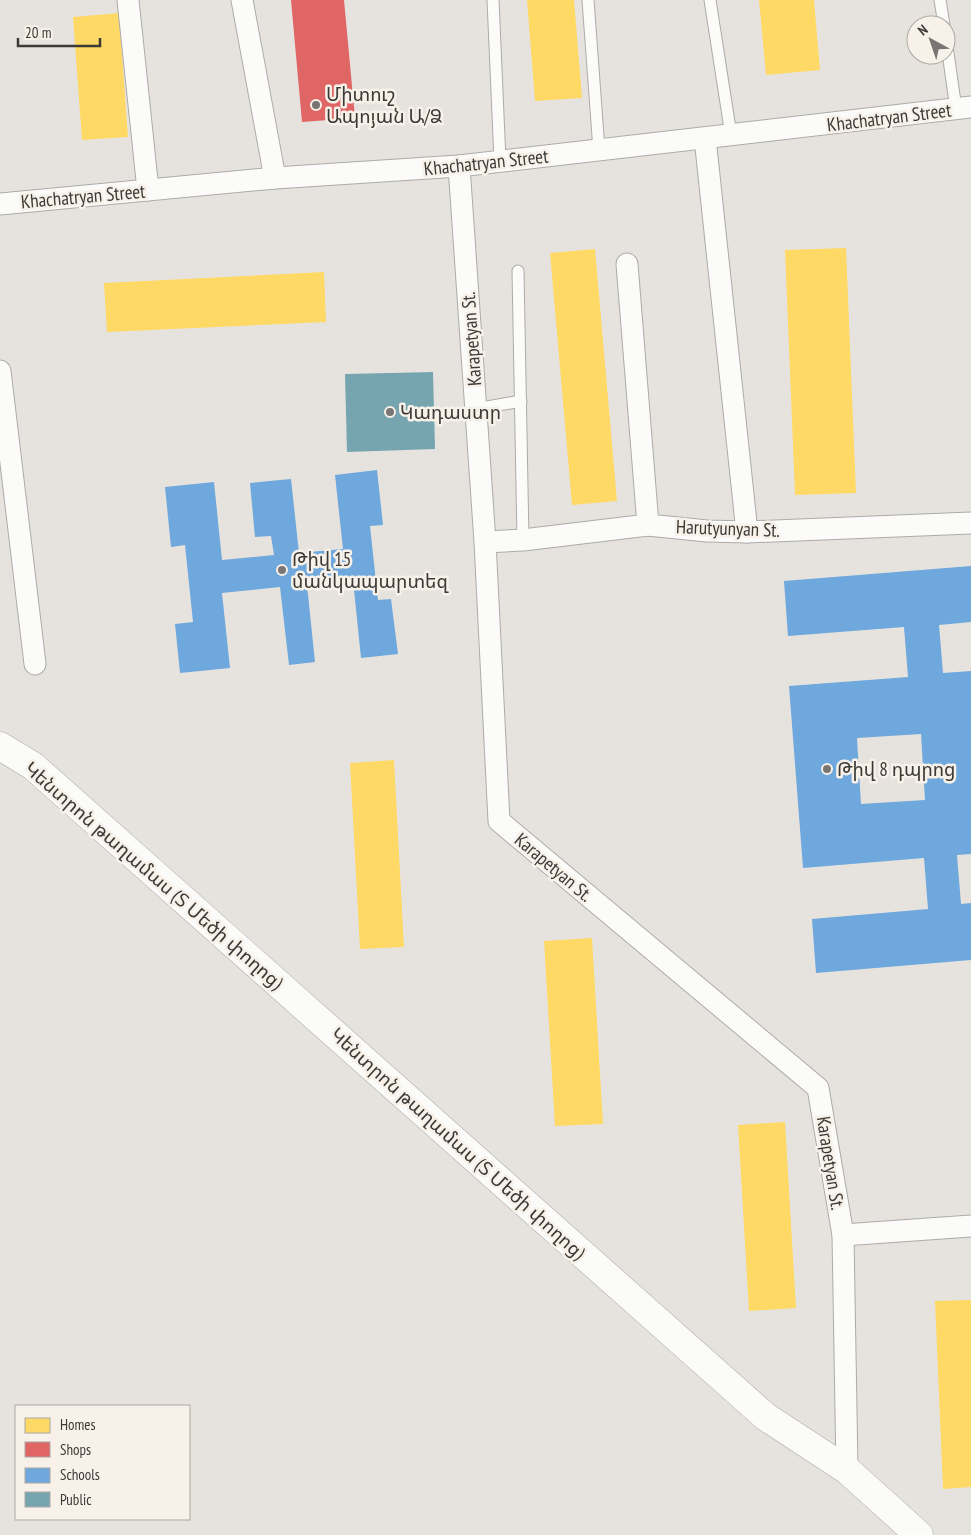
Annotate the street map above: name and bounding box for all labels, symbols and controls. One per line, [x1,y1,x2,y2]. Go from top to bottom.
scale bar [18,15,100,47]
north arrow [906,15,956,65]
text: N [914,21,931,39]
text: 20 m [25,23,51,42]
place label: Միտուշ Ապոյան Ա/Ձ [326,82,442,128]
street label: Khachatryan Street [826,97,953,137]
marker: Միտուշ Ապոյան Ա/Ձ [310,99,322,111]
street label: Khachatryan Street [423,143,550,180]
street label: Khachatryan Street [20,179,147,213]
street label: Karapetyan St. [456,291,486,387]
place label: Կադաստր [400,400,501,424]
marker: Կադաստր [384,406,396,418]
street label: Harutyunyan St. [676,514,780,542]
place label: Թիվ 15 մանկապարտեզ [292,547,449,593]
marker: Թիվ 15 մանկապարտեզ [276,564,288,576]
street label: Կենտրոն թաղամաս (Տ Մեծի փողոց) [20,756,289,994]
place label: Թիվ 8 դպրոց [837,757,955,781]
marker: Թիվ 8 դպրոց [821,763,833,775]
street label: Karapetyan St. [510,827,598,907]
street label: Կենտրոն թաղամաս (Տ Մեծի փողոց) [326,1022,591,1264]
street label: Karapetyan St. [812,1114,850,1212]
legend [15,1405,190,1520]
text: Homes [60,1415,96,1434]
text: Shops [60,1440,91,1459]
text: Schools [60,1465,100,1484]
text: Public [60,1490,92,1509]

